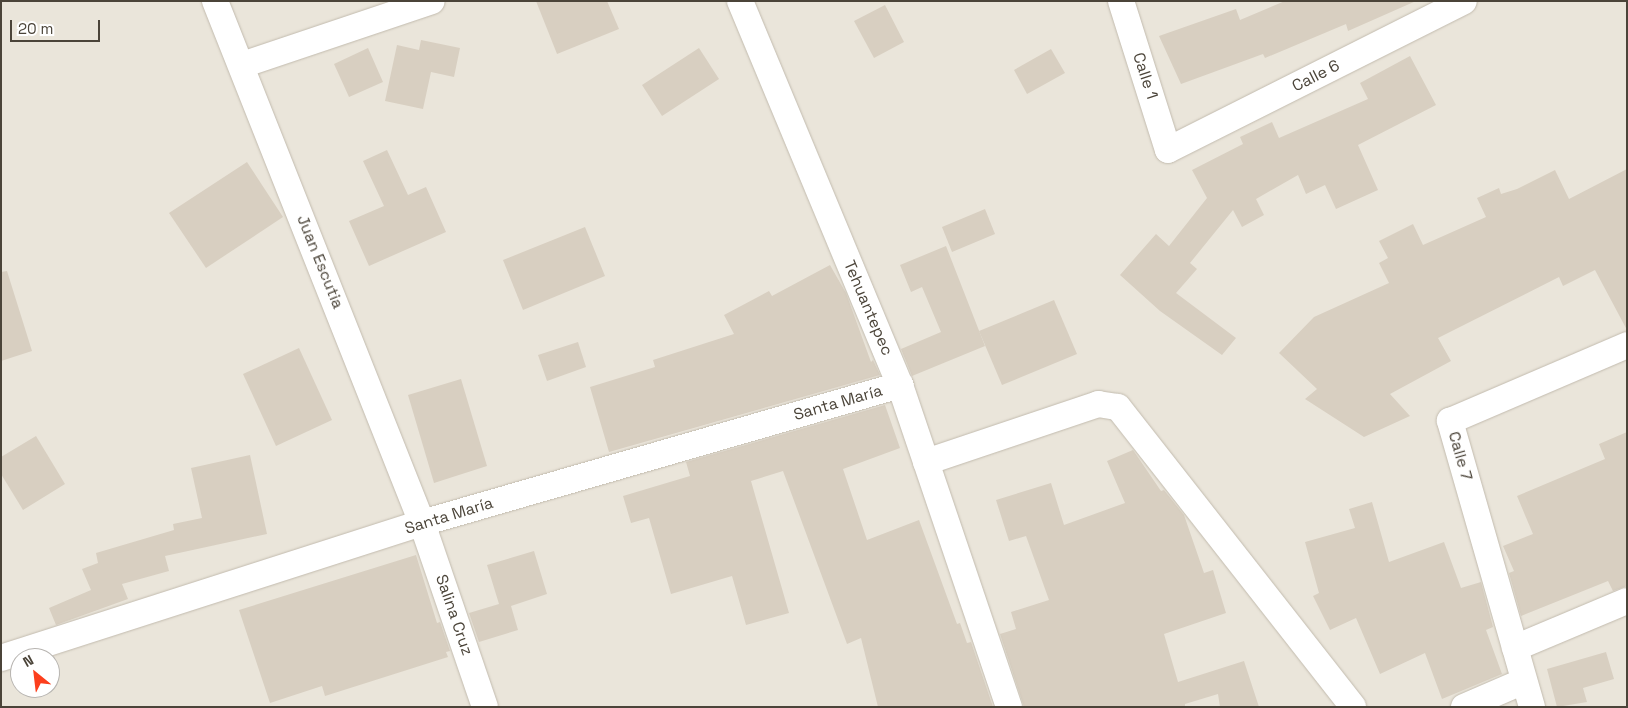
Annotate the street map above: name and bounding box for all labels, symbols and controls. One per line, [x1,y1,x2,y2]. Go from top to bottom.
scale bar [12,10,102,42]
text: 20 m [18,19,53,38]
street label: Calle 1 [1129,50,1161,102]
street label: Calle 6 [1289,56,1343,96]
street label: Juan Escutia [293,212,347,312]
street label: Tehuantepec [839,258,897,358]
street label: Santa María [791,381,885,425]
street label: Calle 7 [1444,429,1476,483]
street label: Santa María [402,493,496,539]
street label: Salina Cruz [431,572,477,658]
north arrow [10,648,60,698]
text: N [20,651,37,671]

